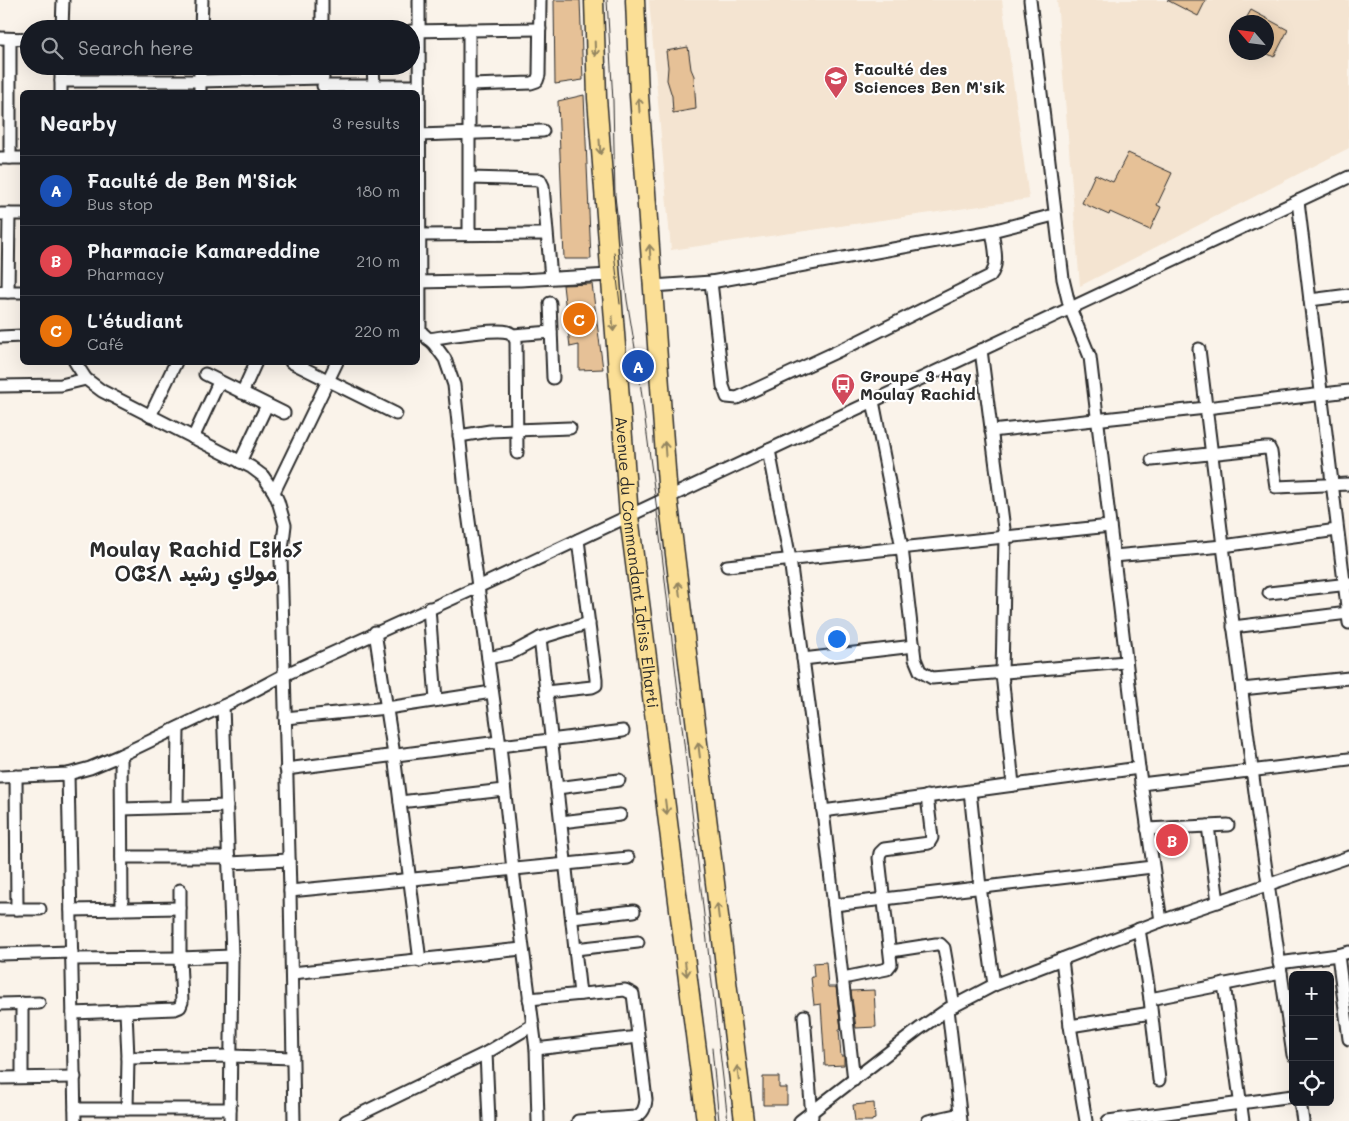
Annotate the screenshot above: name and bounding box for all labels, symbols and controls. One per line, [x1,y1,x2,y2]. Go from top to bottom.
north arrow [1229,15,1274,60]
search box [20,20,420,75]
icon: search [38,34,66,62]
text: Search here [78,35,194,60]
one-way arrow [591,40,600,56]
place label: Faculté des Sciences Ben M'sik [854,58,1005,97]
school or university icon: Faculté des Sciences Ben M'sik [823,65,849,99]
one-way arrow [635,97,644,113]
text: Nearby [40,109,117,136]
text: 3 results [332,112,400,133]
one-way arrow [596,139,605,155]
text: Faculté de Ben M'Sick [87,168,297,193]
text: A [50,180,62,201]
text: 180 m [355,180,400,201]
text: Bus stop [87,193,153,214]
text: Pharmacie Kamareddine [87,238,320,263]
one-way arrow [646,244,655,260]
text: B [51,250,61,271]
text: 210 m [356,250,400,271]
text: Pharmacy [87,263,164,284]
pin: C [563,300,595,338]
text: L'étudiant [87,308,183,333]
one-way arrow [609,315,618,331]
text: C [50,320,62,341]
text: 220 m [354,320,400,341]
text: Café [87,333,124,354]
pin: A [622,347,654,385]
place label: Groupe 3 Hay Moulay Rachid [860,365,976,404]
bus stop icon: Groupe 3 Hay Moulay Rachid [830,372,856,406]
street label: Avenue du Commandant Idriss Elharti [611,415,664,709]
one-way arrow [660,441,669,457]
district label: Moulay Rachid ⵎⵓⵍⴰⵢ ⵔⵛⵉⴷ مولاي رشيد [89,535,303,590]
one-way arrow [674,581,684,597]
your location [824,626,850,652]
one-way arrow [694,742,704,758]
one-way arrow [661,799,671,815]
pin: B [1156,821,1188,859]
one-way arrow [713,904,723,920]
one-way arrow [681,960,691,976]
map controls [1289,971,1334,1106]
button: + [1289,971,1334,1016]
button: − [1289,1016,1334,1061]
button: locate [1289,1061,1334,1106]
one-way arrow [733,1065,743,1081]

